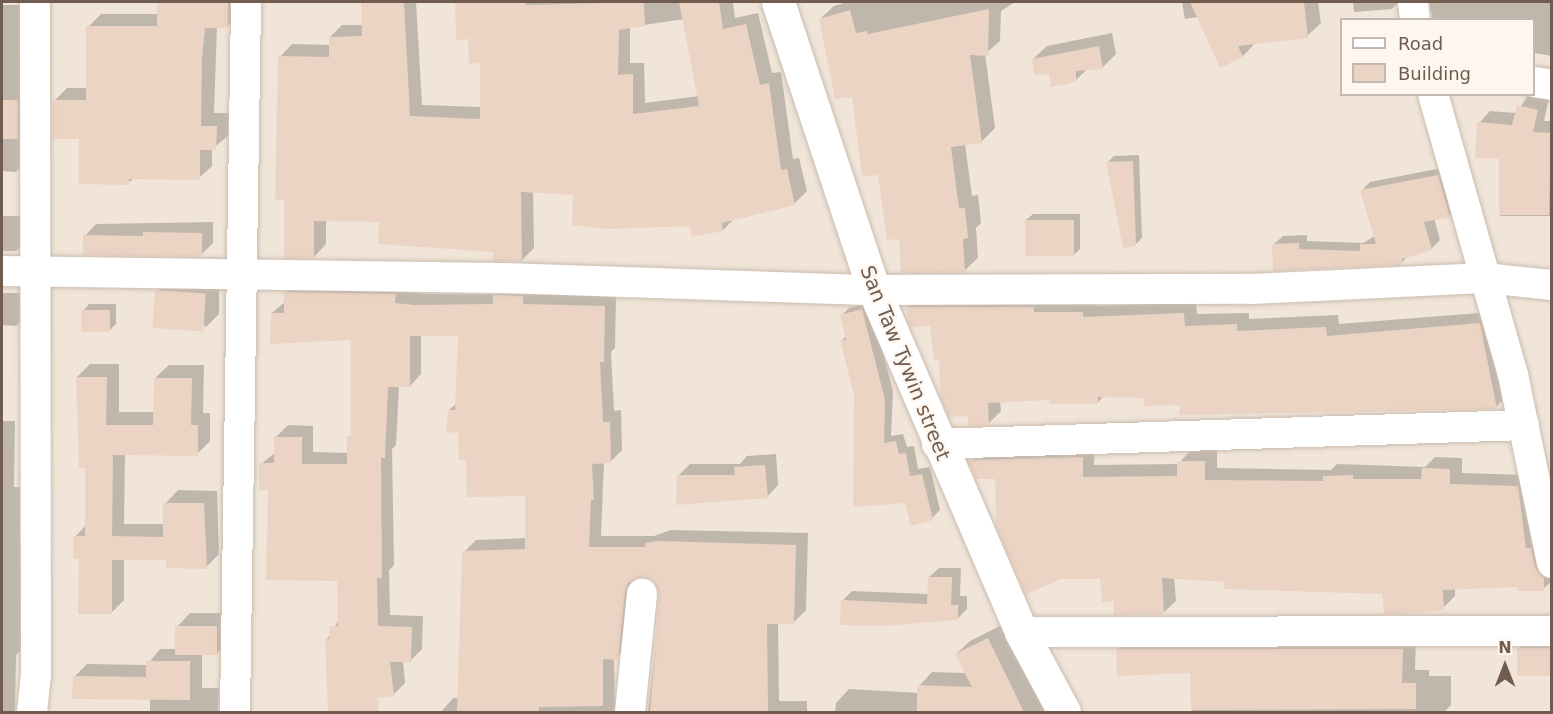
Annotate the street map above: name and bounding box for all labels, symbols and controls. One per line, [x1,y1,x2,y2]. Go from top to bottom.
legend [1340,18,1535,96]
text: Road [1398,33,1443,54]
text: Building [1398,63,1471,84]
street label: San Taw Tywin street [855,262,955,464]
north arrow [1475,636,1535,696]
text: N [1498,638,1512,657]

